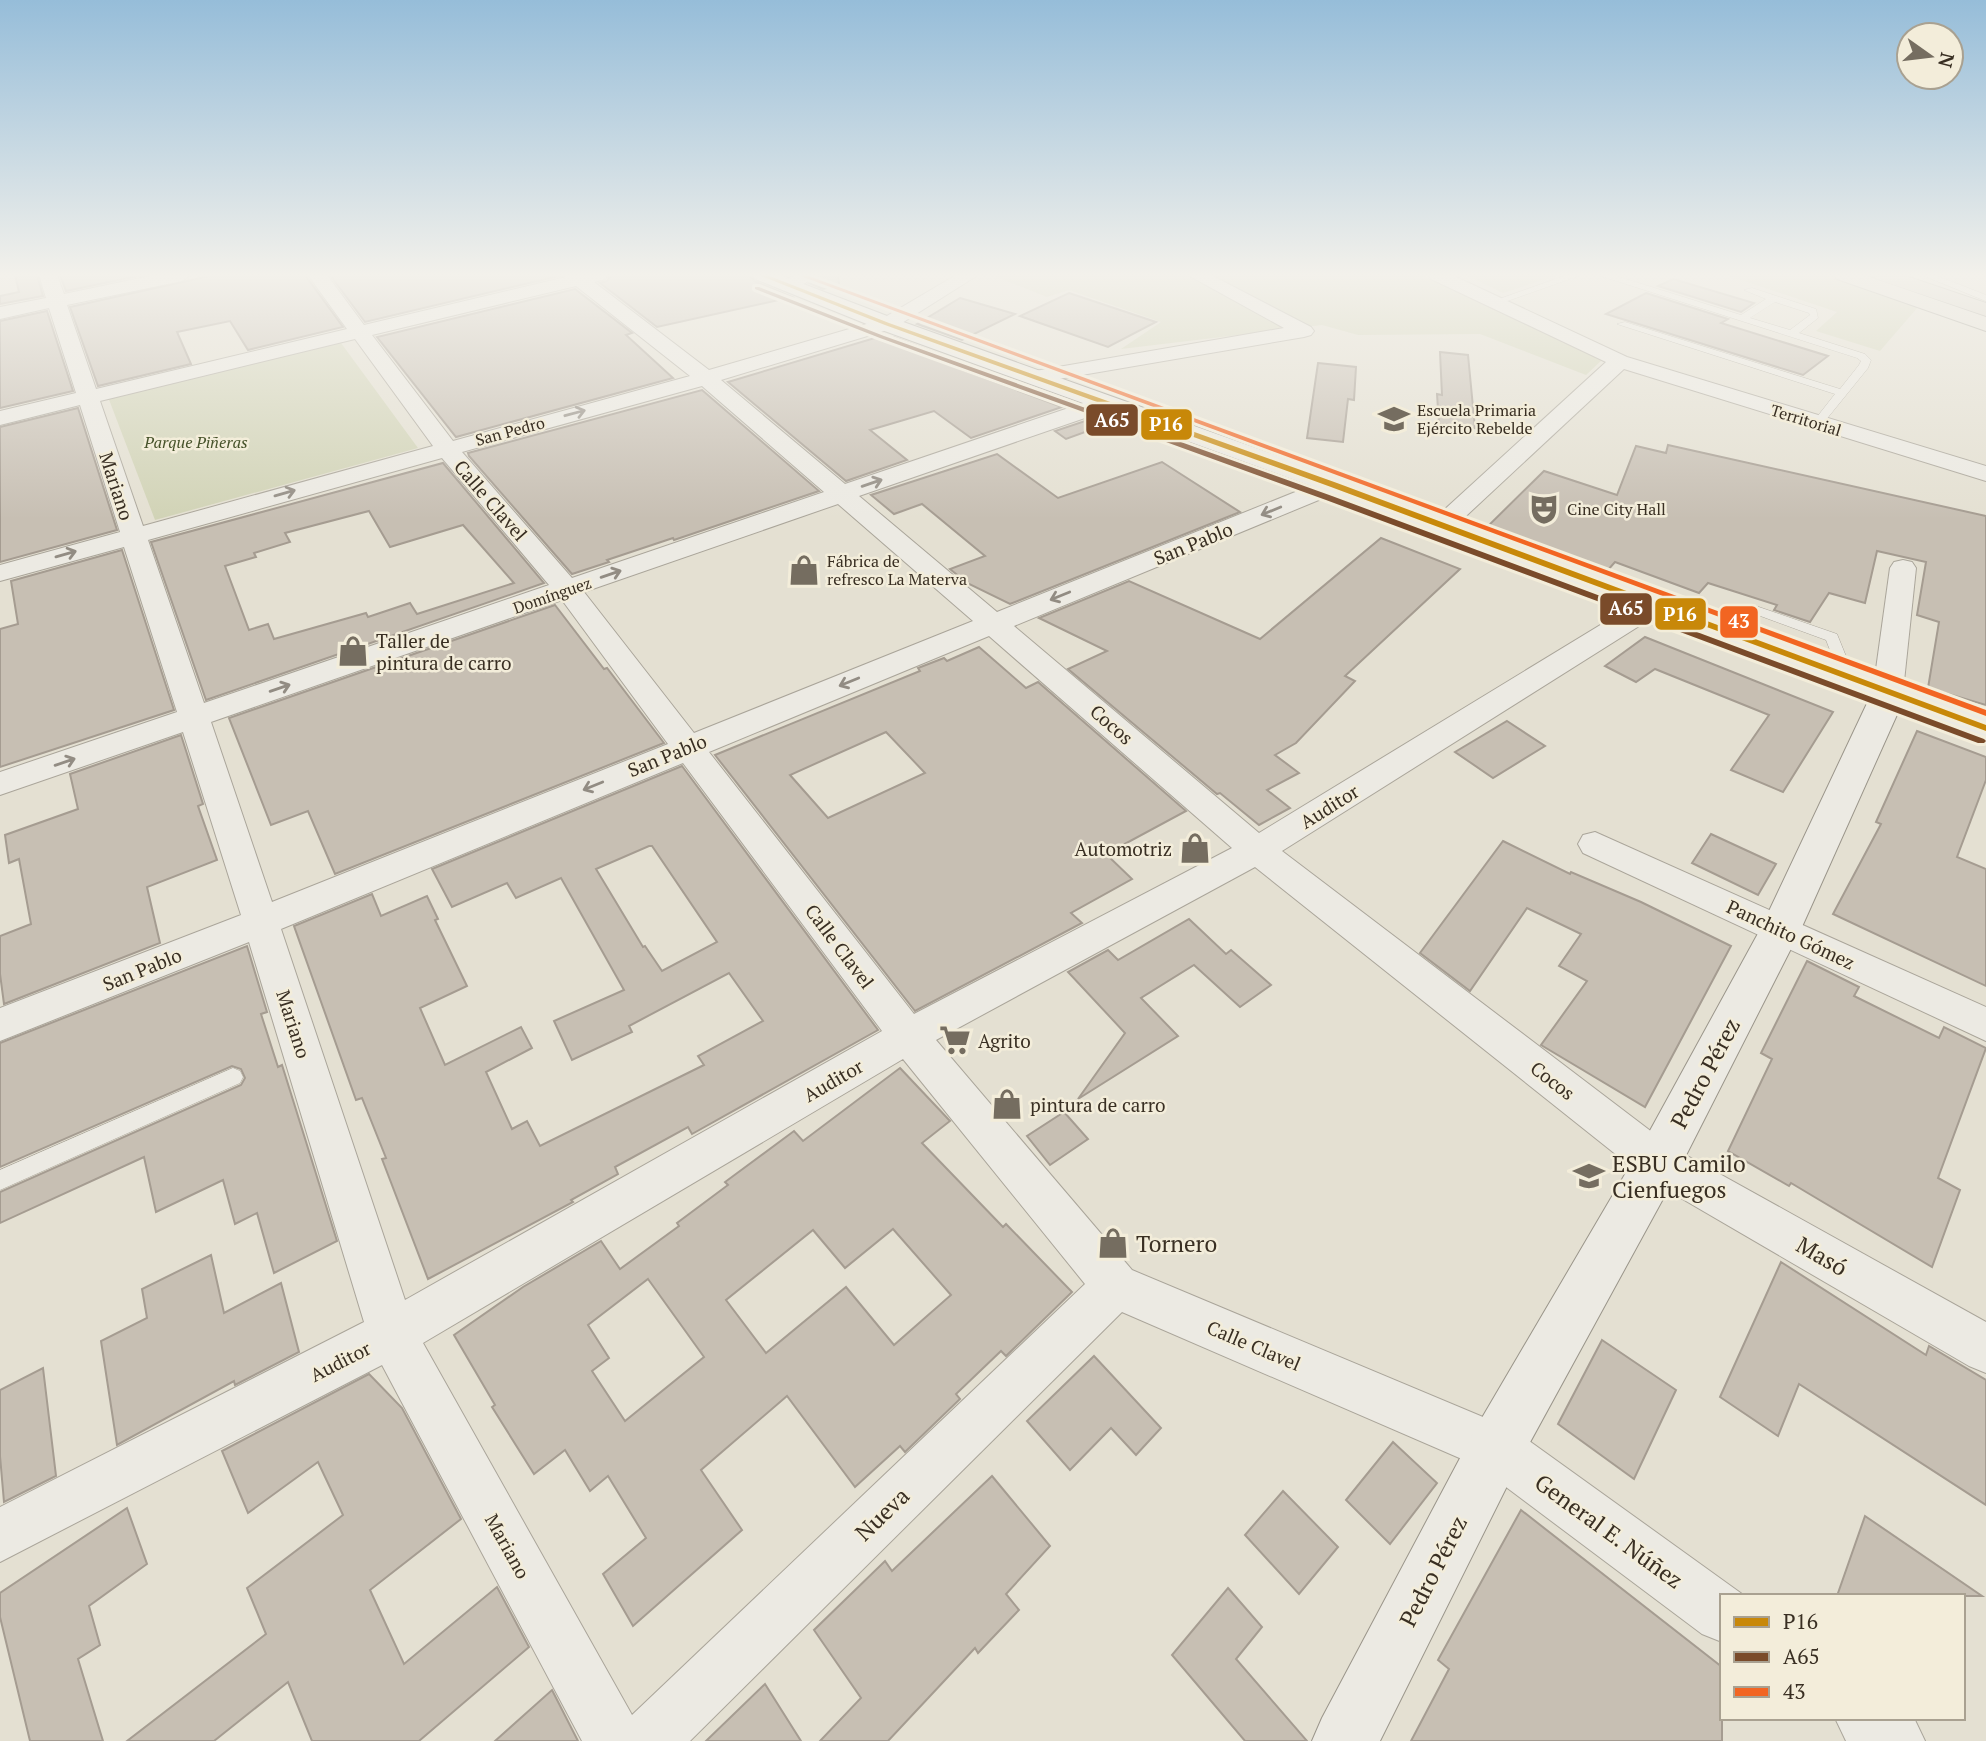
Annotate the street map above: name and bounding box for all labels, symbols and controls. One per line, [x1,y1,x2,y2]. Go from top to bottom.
north arrow [1895,21,1965,91]
text: N [1933,50,1961,71]
place label: Escuela Primaria Ejército Rebelde [1417,399,1536,439]
street label: Territorial [1768,399,1844,441]
school or university icon: Escuela Primaria Ejército Rebelde [1377,402,1411,436]
line badge: A65 [1085,403,1139,437]
one-way arrow [564,406,586,419]
text: A65 [1094,407,1130,432]
line badge: P16 [1140,408,1193,441]
street label: San Pedro [473,411,547,451]
text: P16 [1149,411,1183,436]
park label: Parque Piñeras [143,431,248,453]
street label: Mariano [94,449,140,523]
street label: Calle Clavel [449,454,533,546]
one-way arrow [860,476,882,488]
one-way arrow [274,485,296,498]
theatre icon: Cine City Hall [1527,492,1561,526]
place label: Cine City Hall [1567,498,1666,520]
one-way arrow [1261,505,1282,518]
street label: San Pablo [1150,516,1236,570]
one-way arrow [54,547,76,560]
place label: Fábrica de refresco La Materva [827,550,967,590]
shop icon: Fábrica de refresco La Materva [787,553,821,587]
one-way arrow [599,567,621,579]
street label: Domínguez [510,571,594,619]
one-way arrow [1050,591,1071,604]
line badge: A65 [1599,592,1653,626]
text: A65 [1608,595,1644,620]
line badge: P16 [1654,597,1707,631]
text: P16 [1663,601,1697,626]
line badge: 43 [1719,605,1759,639]
text: 43 [1728,608,1750,633]
place label: Taller de pintura de carro [376,628,512,675]
shop icon: Taller de pintura de carro [336,634,370,668]
one-way arrow [839,676,860,689]
one-way arrow [268,681,290,693]
street label: Cocos [1085,698,1139,750]
street label: San Pablo [624,728,710,782]
one-way arrow [53,755,75,767]
street label: Auditor [1295,778,1364,834]
one-way arrow [583,780,604,793]
shop icon: Automotriz [1178,831,1212,865]
place label: Automotriz [1075,836,1172,861]
street label: Panchito Gómez [1723,893,1859,975]
street label: Calle Clavel [800,899,880,993]
street label: San Pablo [99,942,185,996]
street label: Mariano [271,987,317,1061]
street label: Pedro Pérez [1663,1013,1747,1133]
supermarket icon: Agrito [938,1023,972,1057]
place label: Agrito [978,1028,1031,1053]
street label: Auditor [799,1053,868,1107]
street label: Cocos [1526,1055,1580,1105]
shop icon: pintura de carro [990,1087,1024,1121]
place label: pintura de carro [1030,1092,1166,1117]
place label: ESBU Camilo Cienfuegos [1612,1148,1746,1205]
school or university icon: ESBU Camilo Cienfuegos [1572,1159,1606,1193]
shop icon: Tornero [1096,1226,1130,1260]
place label: Tornero [1136,1228,1217,1259]
street label: Masó [1791,1229,1853,1283]
street label: Calle Clavel [1203,1314,1305,1376]
street label: Auditor [305,1335,375,1387]
street label: General E. Núñez [1529,1467,1689,1595]
street label: Nueva [848,1480,916,1548]
street label: Mariano [480,1509,536,1583]
street label: Pedro Pérez [1392,1510,1474,1632]
legend [1720,1594,1965,1720]
text: P16 [1783,1607,1818,1635]
text: A65 [1783,1642,1820,1670]
text: 43 [1783,1677,1805,1705]

